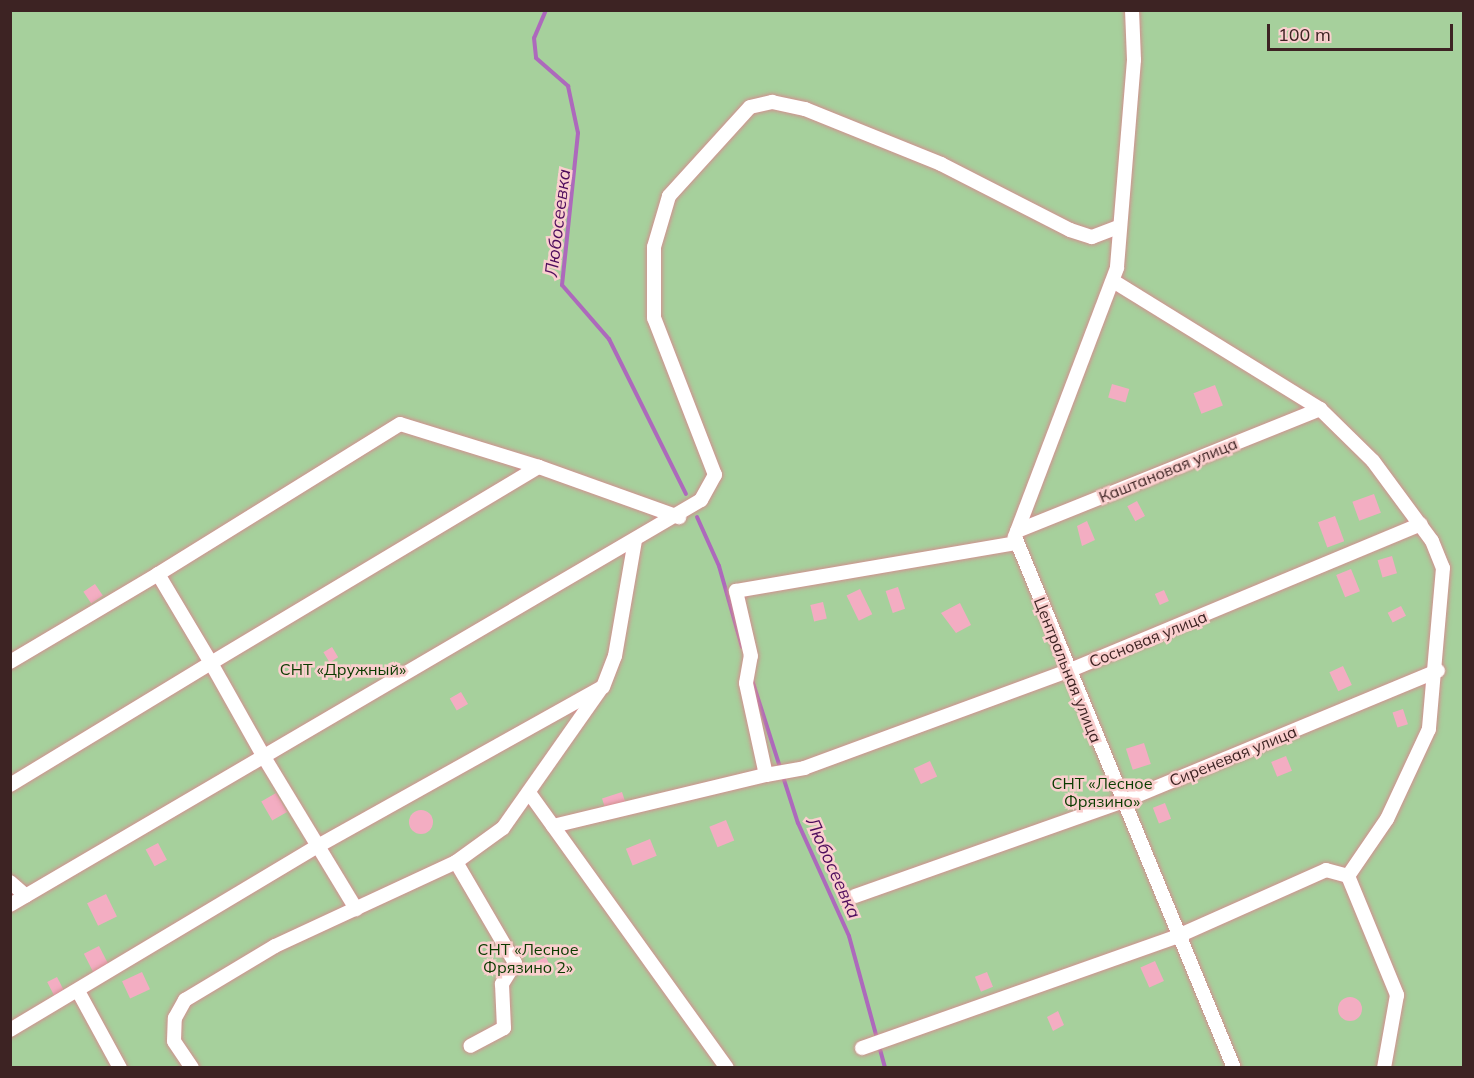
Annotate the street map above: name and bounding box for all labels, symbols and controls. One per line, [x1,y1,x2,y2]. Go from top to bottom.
scale bar [1270,12,1456,50]
text: 100 m [1278,23,1331,46]
water label: Любосеевка [541,168,575,278]
street label: Каштановая улица [1096,433,1240,507]
street label: Центральная улица [1030,594,1106,746]
street label: Сосновая улица [1086,607,1210,671]
park label: СНТ «Дружный» [280,659,406,679]
street label: Сиреневая улица [1166,722,1300,790]
park label: СНТ «Лесное Фрязино» [1051,773,1153,811]
water label: Любосеевка [801,814,865,922]
park label: СНТ «Лесное Фрязино 2» [477,939,579,977]

